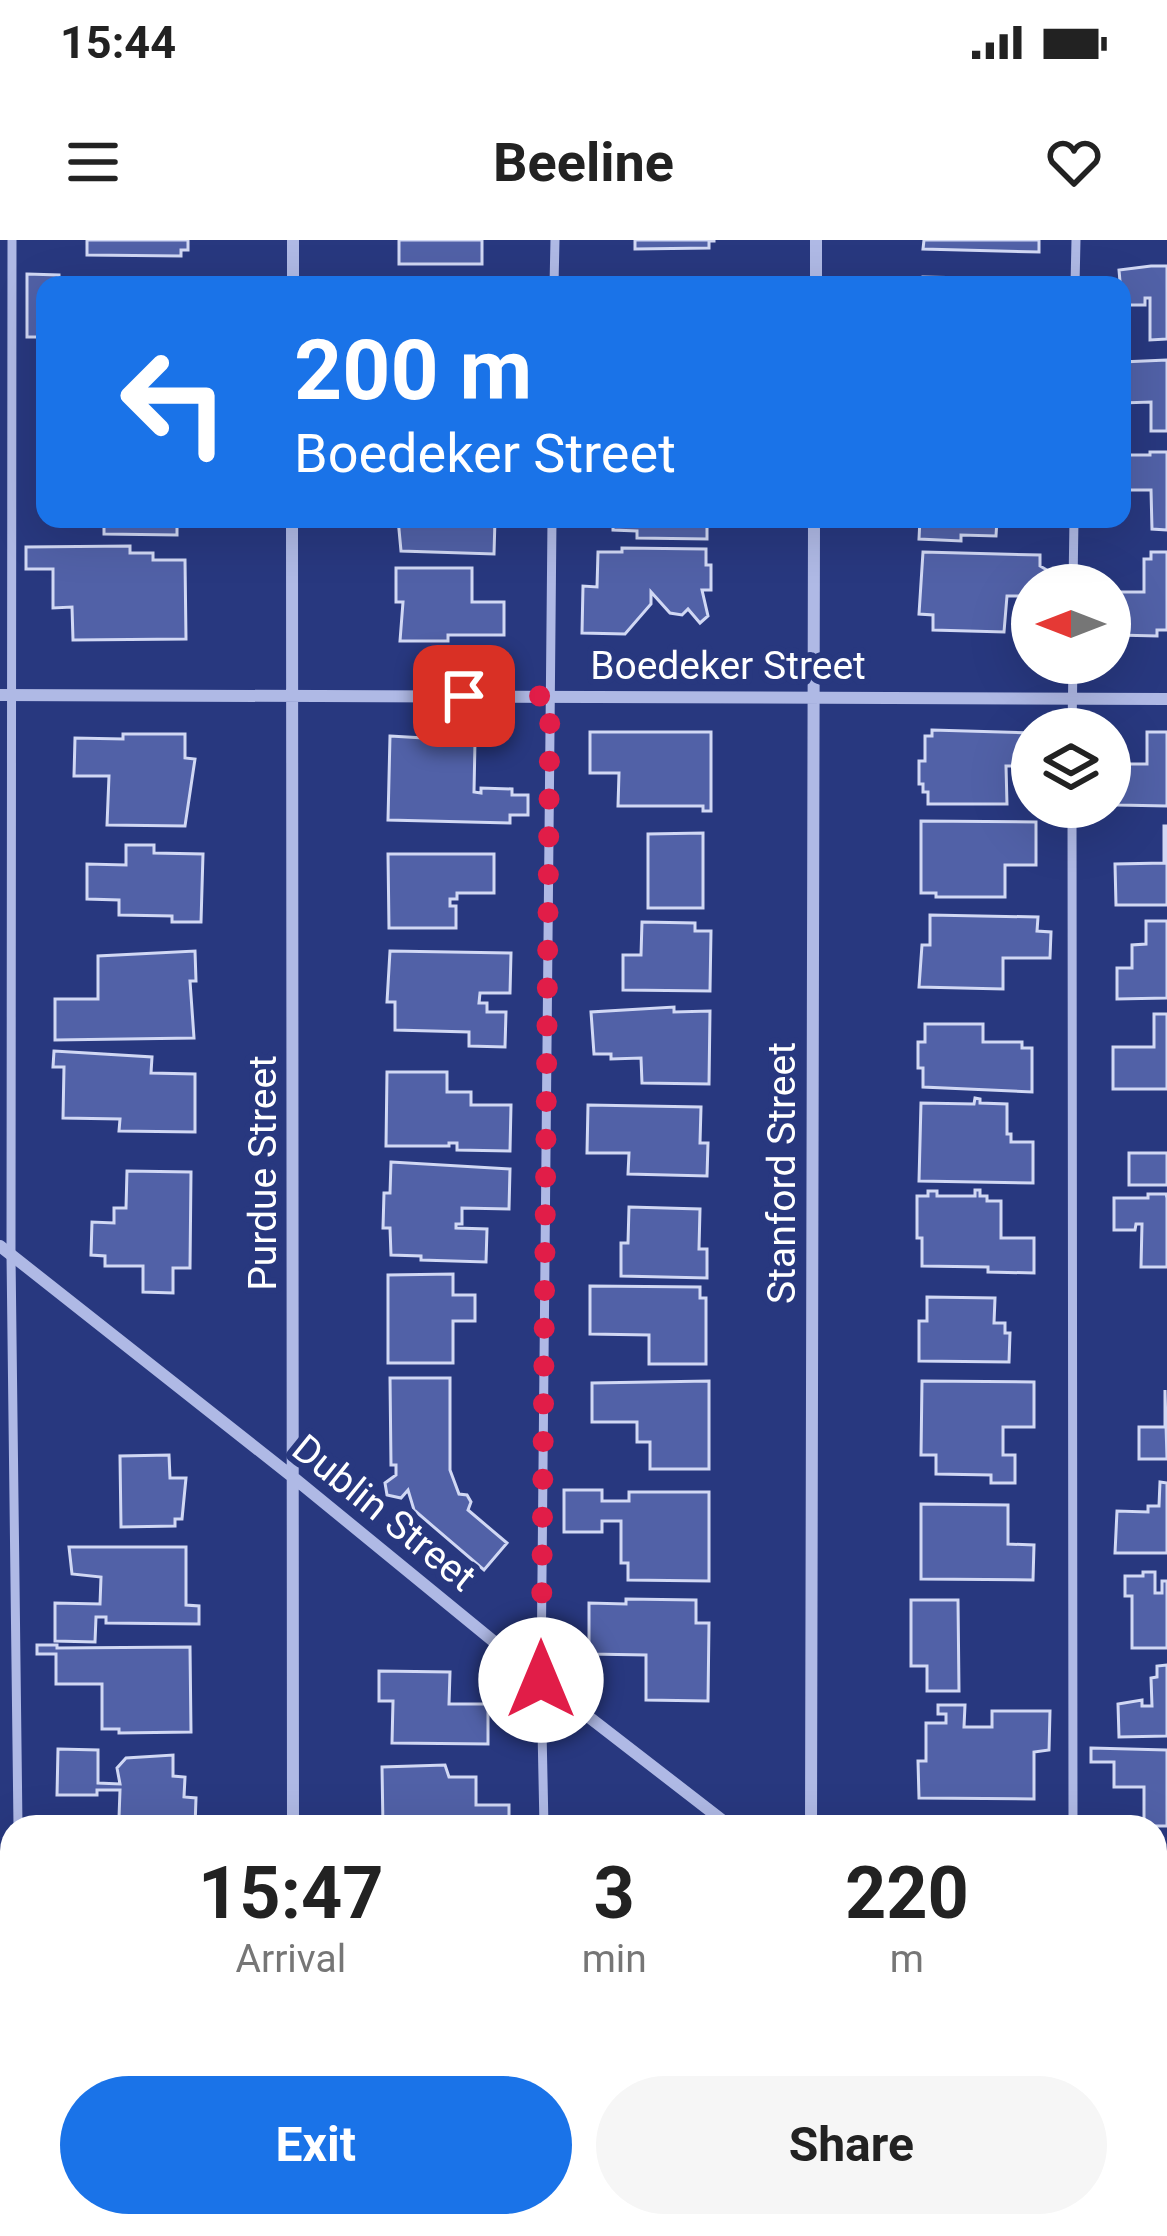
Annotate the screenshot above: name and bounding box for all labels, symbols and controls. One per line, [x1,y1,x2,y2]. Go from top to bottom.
text: 15:44 [60,16,176,69]
icon: menu [60,129,126,195]
icon: heart [1041,129,1107,195]
text: Beeline [493,131,674,194]
text: 200 m [294,321,532,420]
icon: left [96,324,252,480]
text: Boedeker Street [294,422,676,485]
north arrow [1011,564,1131,684]
map controls [1011,564,1131,828]
street label: Boedeker Street [590,643,866,689]
pin [413,645,515,747]
icon: arrive [431,663,497,729]
button: layers [1011,708,1131,828]
street label: Stanford Street [759,1042,805,1304]
street label: Purdue Street [240,1055,286,1291]
street label: Dublin Street [283,1425,485,1601]
position arrow [478,1617,604,1743]
text: 15:47 [198,1851,384,1936]
text: 3 [594,1851,635,1936]
text: 220 [845,1851,969,1936]
text: Arrival [235,1936,346,1982]
text: min [582,1936,647,1982]
text: m [890,1936,924,1982]
button: Exit [60,2076,572,2214]
button: Share [596,2076,1107,2214]

